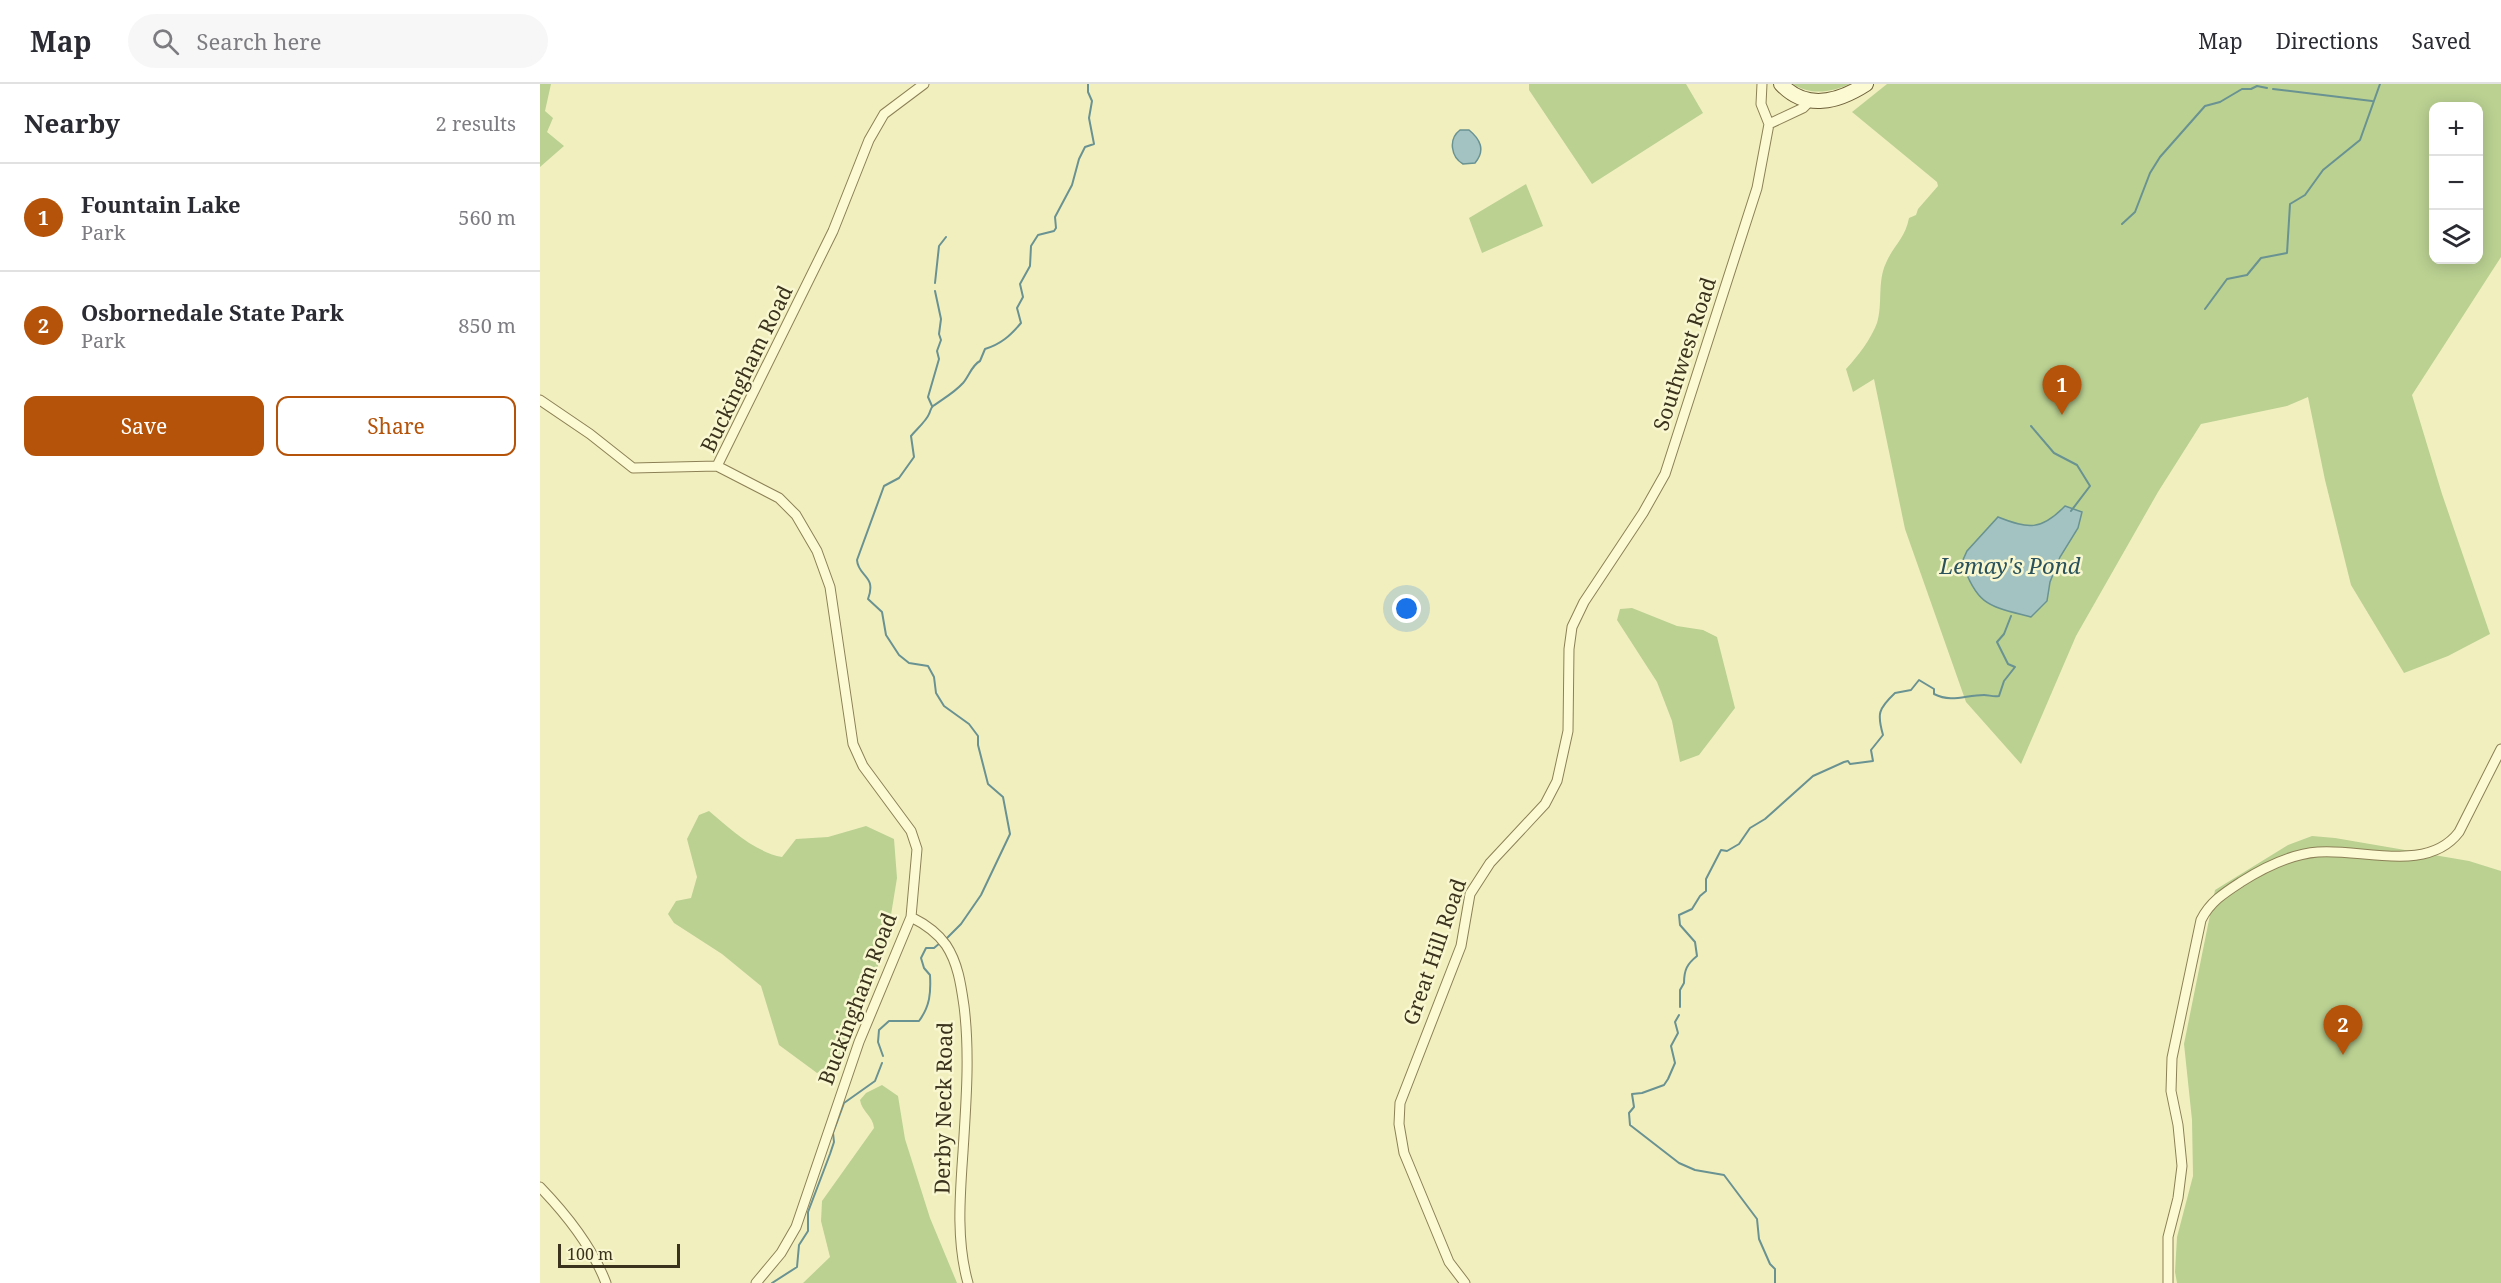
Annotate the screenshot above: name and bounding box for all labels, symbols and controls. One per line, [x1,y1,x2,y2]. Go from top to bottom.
search box [128,14,548,68]
text: Map [30,22,92,60]
icon: search [149,25,182,58]
text: Search here [197,26,321,56]
text: Map [2198,27,2243,55]
text: Directions [2276,27,2378,55]
text: Saved [2411,27,2471,55]
map controls [2429,102,2483,264]
button: + [2429,102,2483,156]
text: Nearby [24,105,120,141]
text: 2 results [436,110,516,137]
button: − [2429,156,2483,210]
text: Fountain Lake [81,189,241,219]
text: 1 [38,204,49,231]
text: 560 m [458,204,516,231]
button: layers [2429,210,2483,264]
text: Park [81,219,125,246]
street label: Southwest Road [1646,273,1722,434]
street label: Buckingham Road [694,280,799,457]
text: Osbornedale State Park [81,297,344,327]
text: 2 [38,312,49,339]
text: 850 m [458,312,516,339]
text: Park [81,327,125,354]
pin: 1 [2042,366,2081,415]
button: Save [24,396,264,456]
button: Share [276,396,516,456]
water label: Lemay's Pond [1938,550,2081,580]
your location [1392,594,1421,623]
street label: Great Hill Road [1396,875,1472,1029]
street label: Buckingham Road [811,908,903,1089]
pin: 2 [2324,1006,2362,1055]
street label: Derby Neck Road [928,1022,959,1194]
scale bar [558,1241,680,1268]
text: 100 m [567,1243,613,1265]

